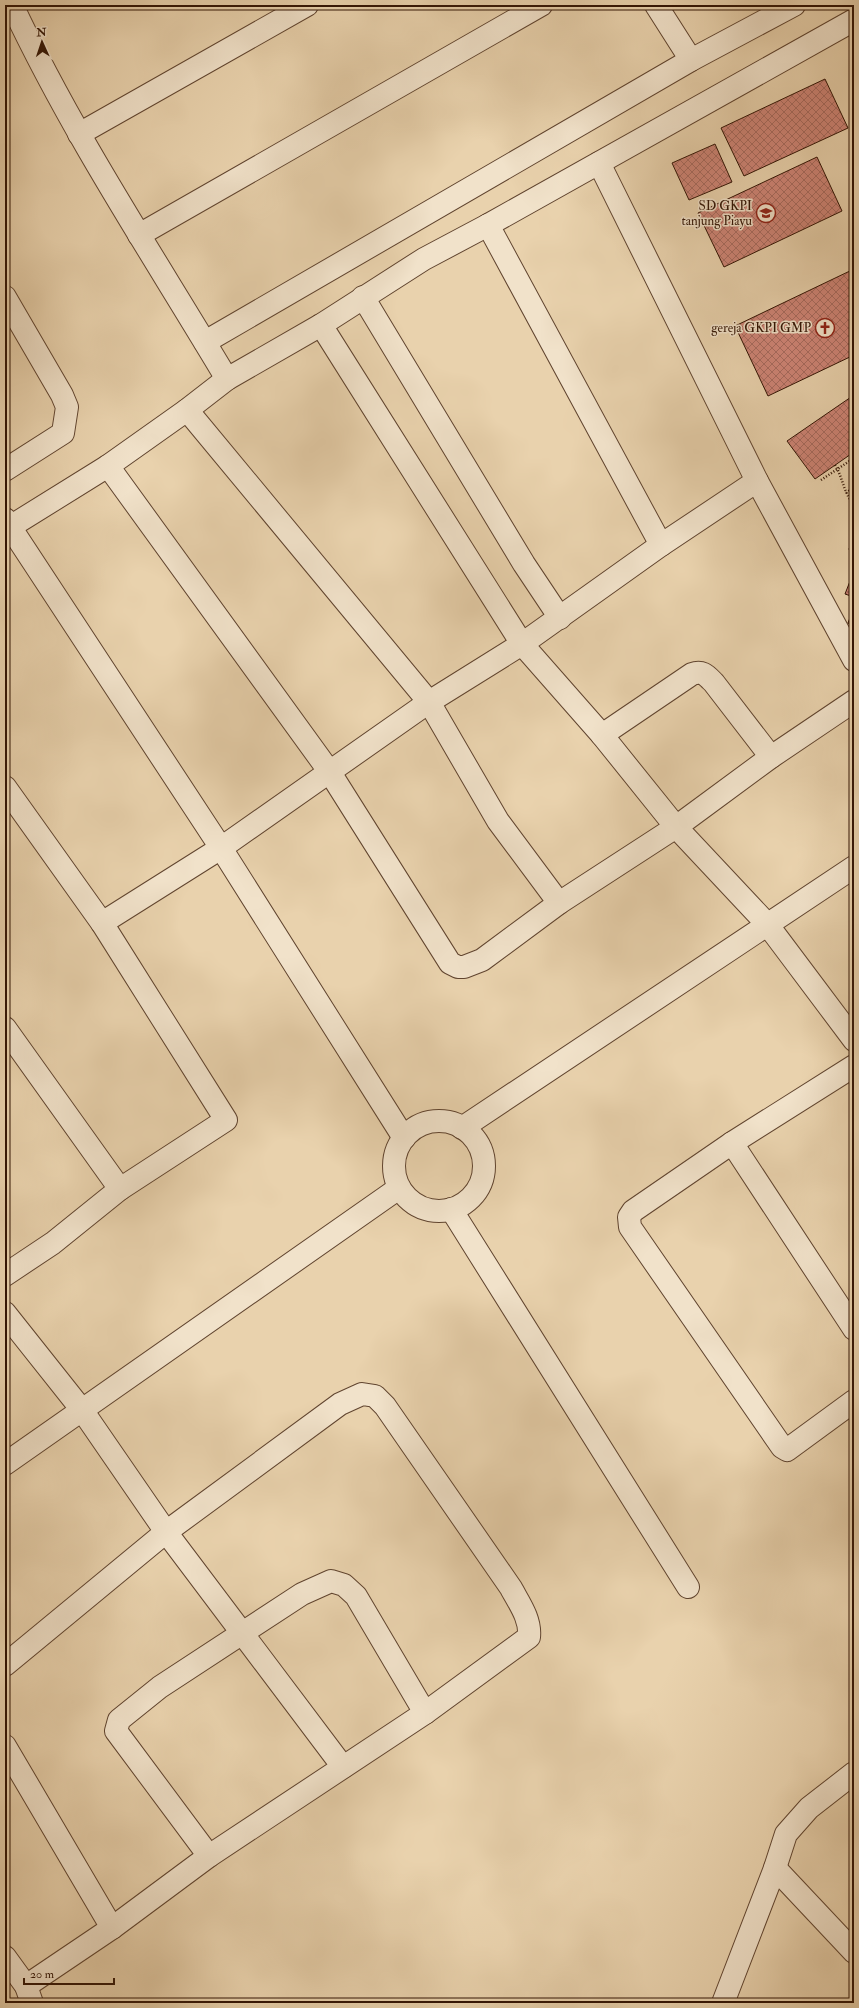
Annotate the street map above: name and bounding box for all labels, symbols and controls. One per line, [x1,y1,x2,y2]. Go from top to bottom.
north arrow [22,22,62,62]
text: N [35,26,48,39]
place label: SD GKPI tanjung Piayu [682,198,752,230]
school or university icon: SD GKPI tanjung Piayu [755,202,777,224]
church icon: gereja GKPI GMP [814,317,836,339]
place label: gereja GKPI GMP [711,320,811,336]
scale bar [24,1960,114,1986]
text: 20 m [30,1967,55,1982]

